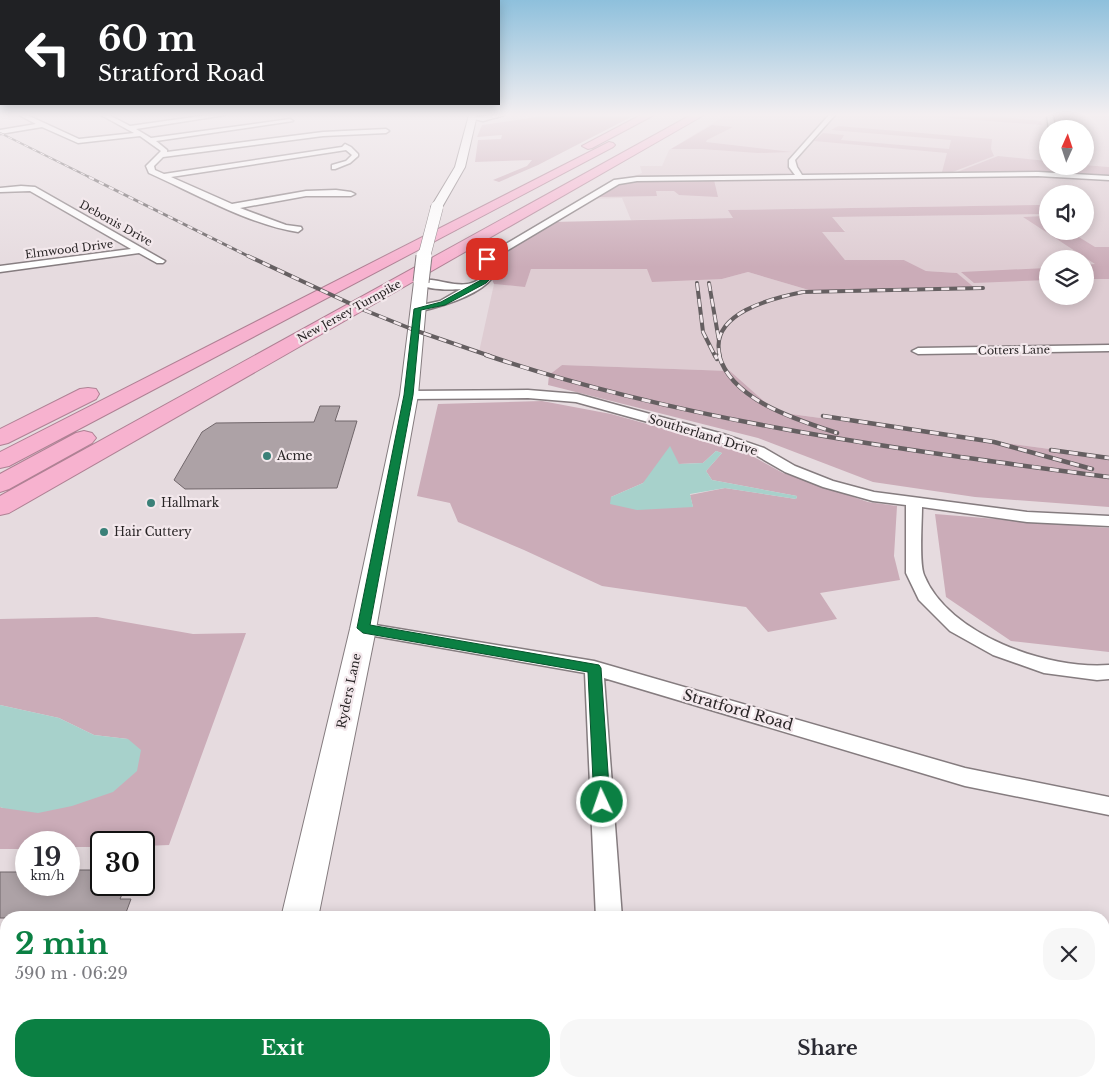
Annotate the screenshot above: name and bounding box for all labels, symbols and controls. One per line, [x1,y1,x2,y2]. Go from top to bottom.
text: 60 m [98,17,196,60]
icon: left [15,20,80,85]
text: Stratford Road [98,60,265,87]
north arrow [1039,120,1094,175]
map controls [1039,120,1094,305]
button: sound [1039,185,1094,240]
street label: Debonis Drive [77,197,155,249]
street label: Elmwood Drive [24,237,114,261]
pin [466,238,508,280]
icon: arrive [473,245,501,273]
button: layers [1039,250,1094,305]
street label: New Jersey Turnpike [295,277,403,345]
street label: Cotters Lane [978,342,1050,358]
street label: Southerland Drive [647,411,760,458]
place label: Acme [276,448,312,463]
marker: Acme [261,450,273,462]
place label: Hallmark [161,495,220,510]
marker: Hallmark [145,497,157,509]
place label: Hair Cuttery [114,524,192,539]
marker: Hair Cuttery [98,526,110,538]
street label: Ryders Lane [333,652,364,730]
street label: Stratford Road [681,685,795,734]
position arrow [575,775,627,827]
speed limit sign: 30 [90,831,155,896]
text: 19 [34,842,61,873]
text: km/h [30,868,65,883]
text: 2 min [15,925,108,962]
button: close [1043,928,1095,980]
text: 590 m · 06:29 [15,963,128,983]
button: Exit [15,1019,550,1077]
button: Share [560,1019,1095,1077]

